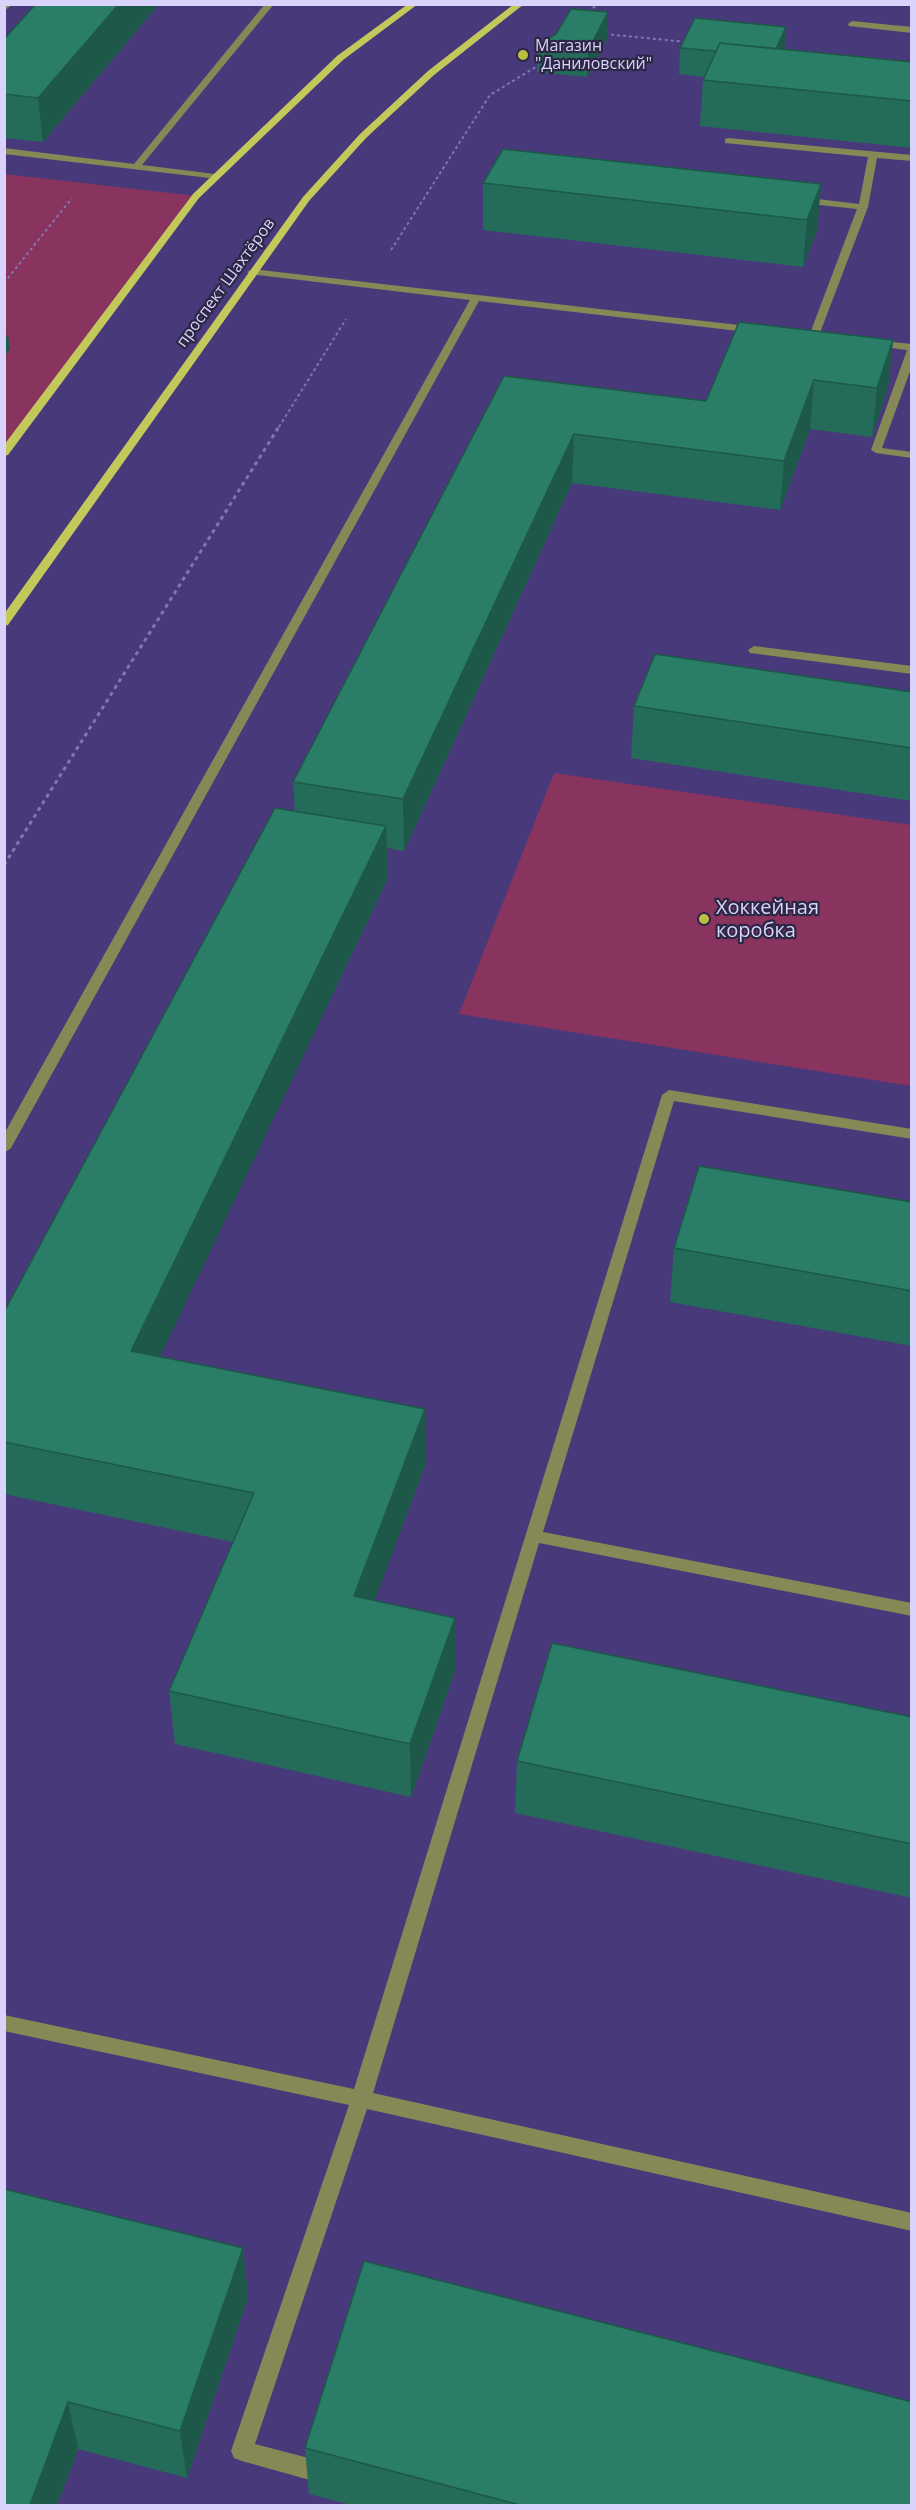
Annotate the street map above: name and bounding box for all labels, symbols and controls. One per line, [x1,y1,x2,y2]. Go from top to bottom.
place label: Магазин "Даниловский" [535,36,652,74]
marker: Магазин "Даниловский" [516,48,530,62]
street label: проспект Шахтёров [173,215,279,351]
place label: Хоккейная коробка [716,896,819,943]
marker: Хоккейная коробка [697,912,711,926]

